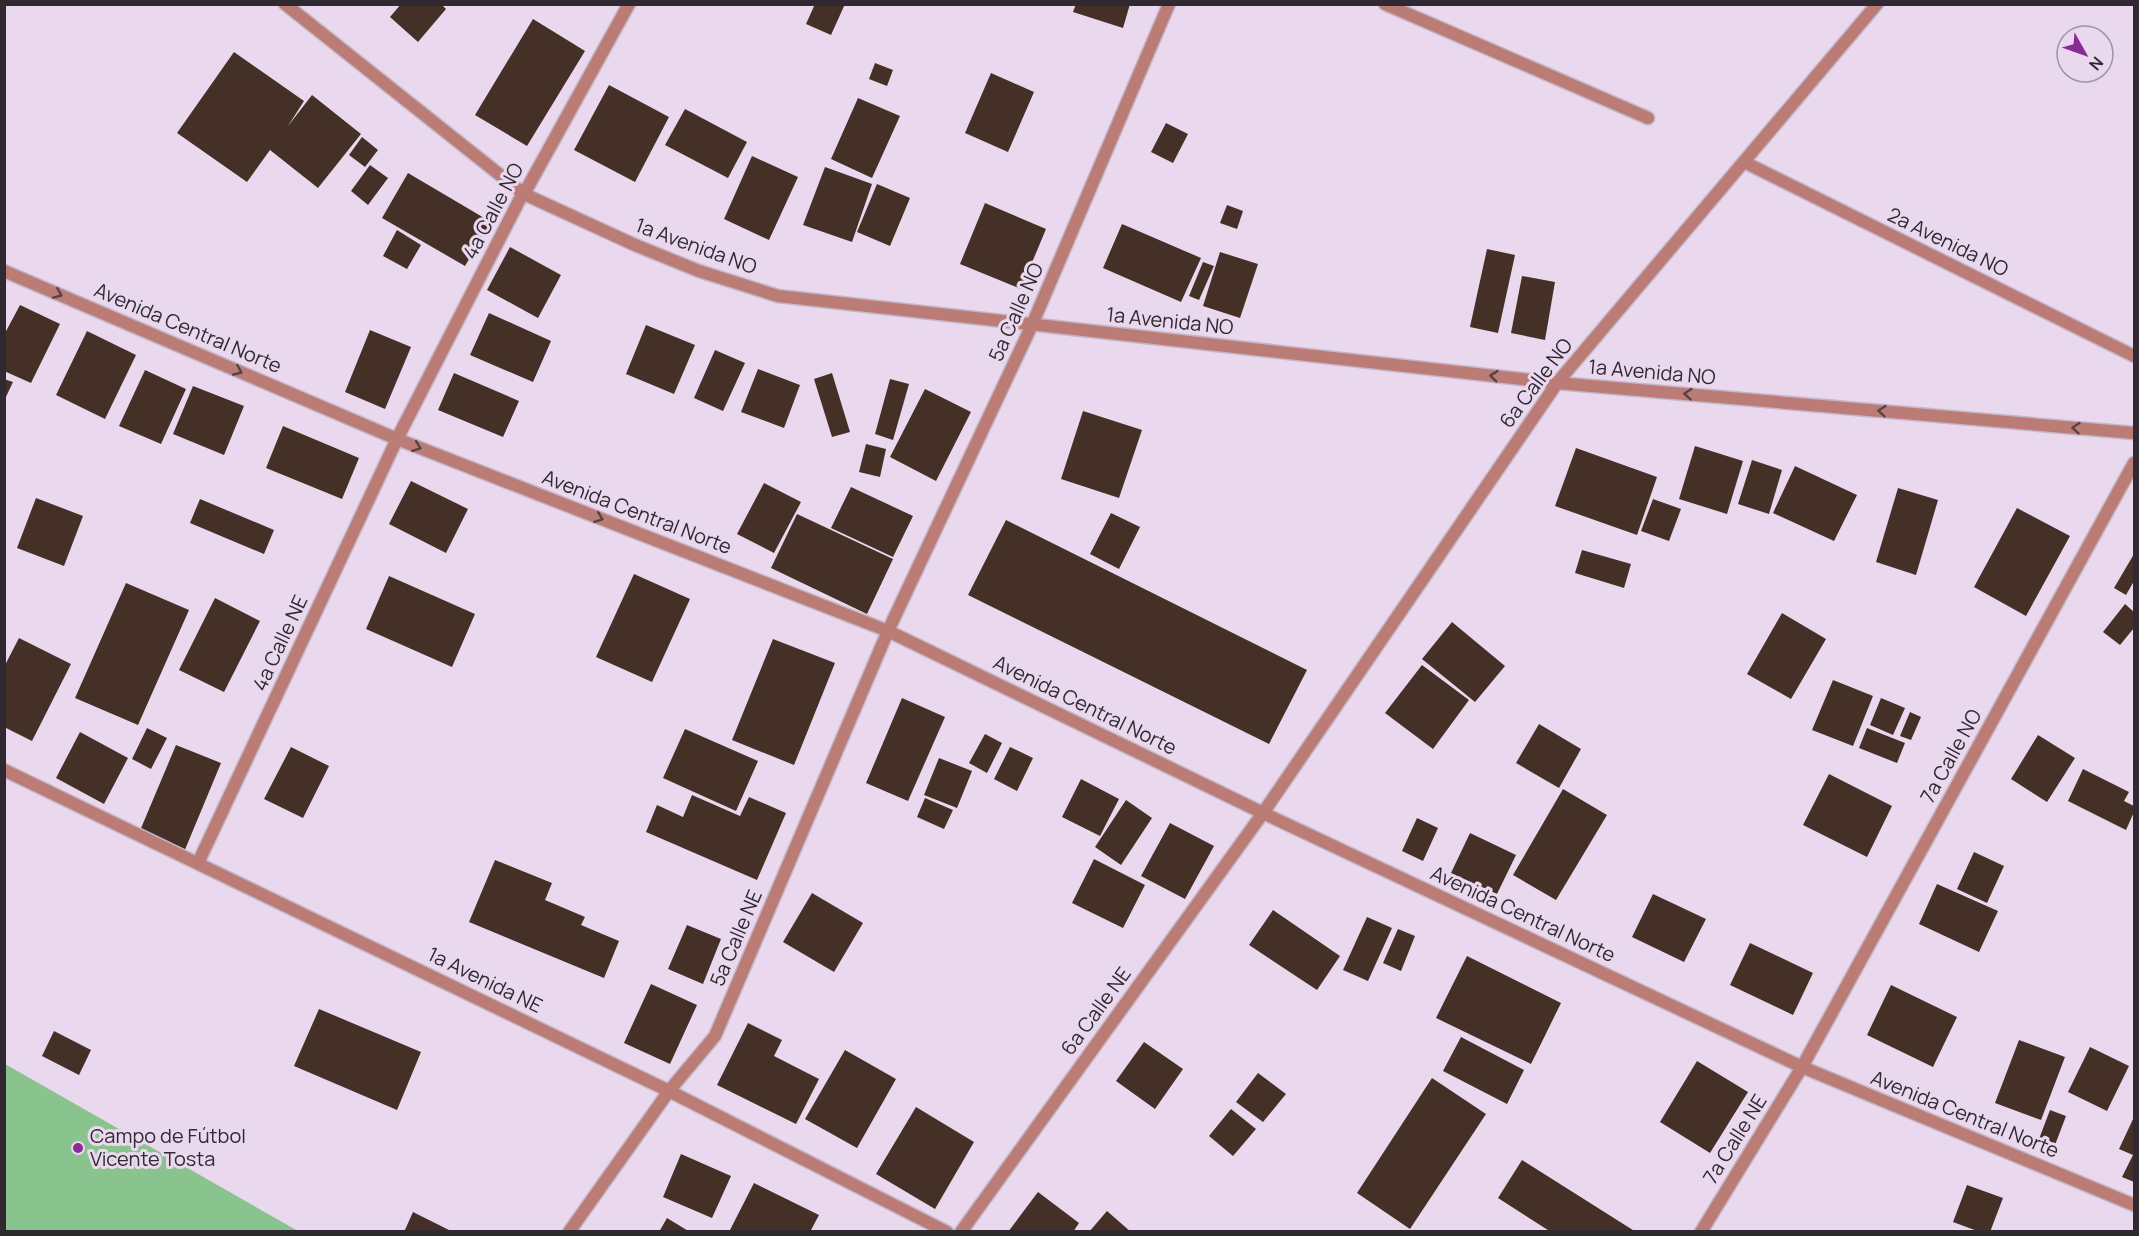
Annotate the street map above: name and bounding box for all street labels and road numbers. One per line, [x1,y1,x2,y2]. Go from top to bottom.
street label: 4a Calle NO [456,158,529,264]
street label: 2a Avenida NO [1883,201,2013,282]
street label: 1a Avenida NO [632,211,761,280]
street label: 5a Calle NO [982,258,1049,365]
street label: Avenida Central Norte [91,276,286,379]
street label: 1a Avenida NO [1105,300,1235,341]
street label: 6a Calle NO [1493,332,1578,433]
street label: 1a Avenida NO [1587,352,1717,391]
street label: Avenida Central Norte [539,463,736,560]
street label: 4a Calle NE [246,591,313,695]
street label: Avenida Central Norte [989,648,1181,761]
street label: 7a Calle NO [1914,704,1988,808]
street label: Avenida Central Norte [1427,859,1620,968]
street label: 5a Calle NE [703,885,768,990]
street label: 1a Avenida NE [423,940,547,1019]
street label: 6a Calle NE [1054,961,1137,1060]
street label: Avenida Central Norte [1867,1063,2063,1164]
street label: 7a Calle NE [1696,1089,1773,1189]

